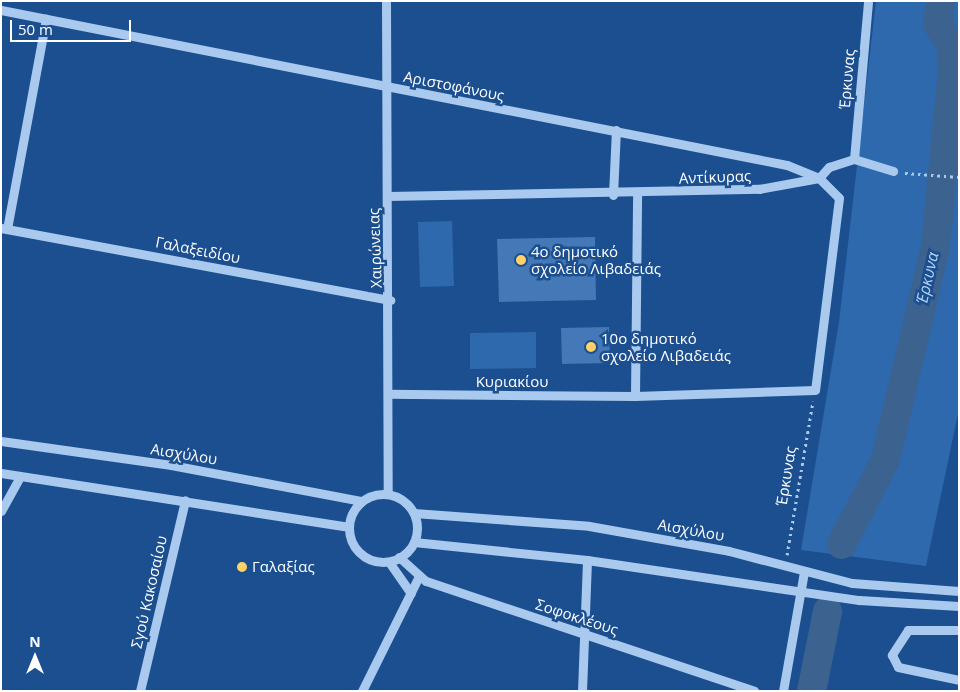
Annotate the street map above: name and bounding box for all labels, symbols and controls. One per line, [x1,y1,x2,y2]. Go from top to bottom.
scale bar [12,10,134,42]
text: 50 m [18,19,53,39]
street label: Έρκυνας [835,48,859,110]
street label: Αριστοφάνους [402,67,506,105]
street label: Αντίκυρας [679,167,751,187]
street label: Χαιρώνειας [365,208,385,288]
street label: Γαλαξειδίου [154,233,242,267]
place label: 4ο δημοτικό σχολείο Λιβαδειάς [531,242,661,277]
water label: Έρκυνα [912,250,942,306]
marker: 4ο δημοτικό σχολείο Λιβαδειάς [515,254,527,266]
place label: 10ο δημοτικό σχολείο Λιβαδειάς [601,329,731,364]
marker: 10ο δημοτικό σχολείο Λιβαδειάς [585,341,597,353]
street label: Κυριακίου [476,373,548,391]
street label: Αισχύλου [149,440,219,468]
street label: Έρκυνας [772,445,800,507]
street label: Αισχύλου [656,515,726,545]
street label: Σγού Κακοσαίου [127,534,171,650]
place label: Γαλαξίας [252,558,315,576]
marker: Γαλαξίας [236,561,248,573]
street label: Σοφοκλέους [533,595,621,639]
north arrow [10,632,60,682]
text: N [29,632,41,651]

